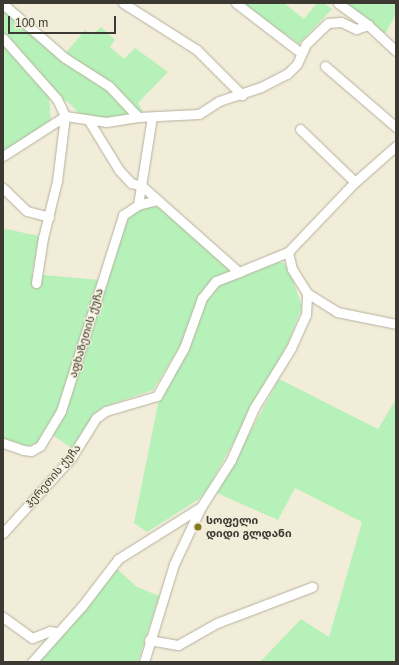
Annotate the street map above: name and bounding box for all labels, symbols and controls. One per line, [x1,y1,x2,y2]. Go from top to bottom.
scale bar [10,8,118,34]
text: 100 m [15,16,48,30]
street label: აფხაზეთის ქუჩა [66,287,106,379]
street label: ჰერეთის ქუჩა [23,441,83,511]
place label: სოფელი დიდი გლდანი [206,514,292,540]
marker: სოფელი დიდი გლდანი [193,522,203,532]

